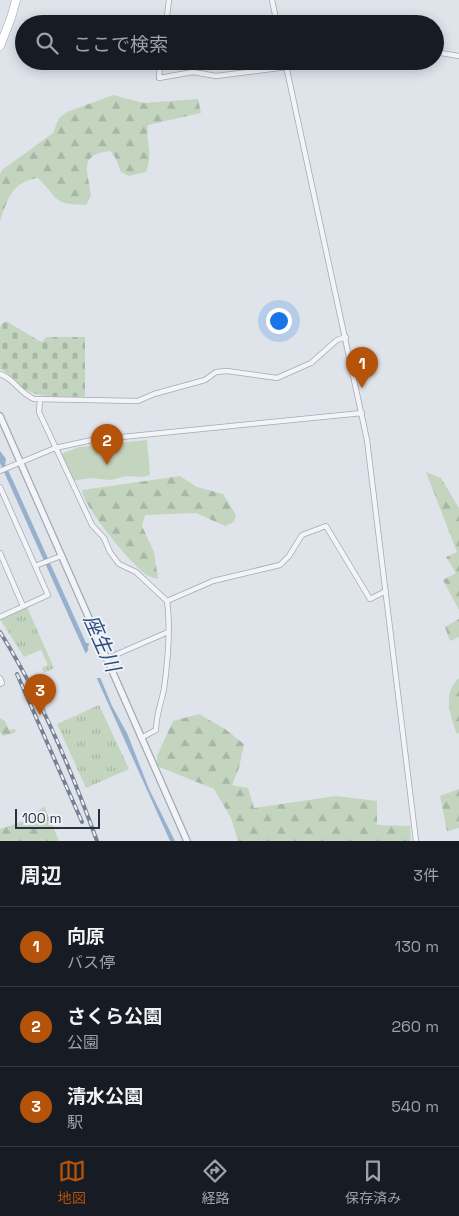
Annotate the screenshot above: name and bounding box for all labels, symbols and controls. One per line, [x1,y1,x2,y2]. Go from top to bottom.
search box [15,15,444,70]
icon: search [33,29,61,57]
text: ここで検索 [73,32,168,57]
your location [266,308,292,334]
pin: 1 [346,347,378,388]
pin: 2 [91,424,123,465]
water label: 座生川 [78,610,127,678]
pin: 3 [24,674,56,715]
scale bar [15,806,100,829]
text: 100 m [22,809,61,827]
text: 周辺 [20,862,62,889]
text: 3件 [413,865,439,886]
text: 向原 [67,924,105,949]
text: 1 [32,936,40,957]
text: 130 m [395,936,439,957]
text: バス停 [67,952,115,973]
text: さくら公園 [67,1004,162,1029]
text: 2 [31,1016,41,1037]
text: 260 m [391,1016,439,1037]
text: 公園 [67,1032,99,1053]
text: 清水公園 [67,1084,143,1109]
text: 3 [31,1096,41,1117]
text: 540 m [391,1096,439,1117]
text: 駅 [67,1112,83,1133]
tab: 地図 [58,1157,86,1207]
tab: 経路 [201,1157,229,1207]
tab: 保存済み [345,1157,401,1207]

